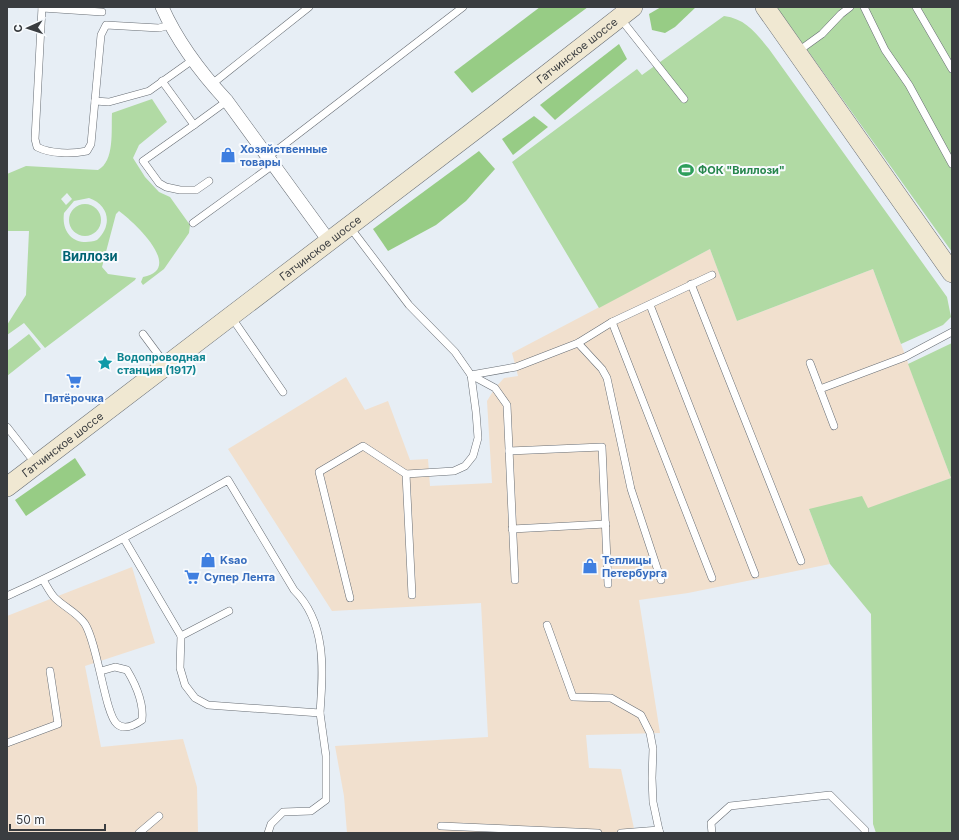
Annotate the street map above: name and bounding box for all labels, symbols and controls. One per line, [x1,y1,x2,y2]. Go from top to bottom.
north arrow [8,8,48,48]
street label: Гатчинское шоссе [534,15,621,87]
text: С [11,24,25,33]
place label: Хозяйственные товары [240,142,328,169]
shop icon: Хозяйственные товары [219,146,237,164]
sports icon: ФОК "Виллози" [677,161,695,179]
place label: ФОК "Виллози" [698,163,785,177]
street label: Гатчинское шоссе [277,212,364,284]
district label: Виллози [62,248,118,264]
place label: Водопроводная станция (1917) [117,350,206,377]
place icon: Водопроводная станция (1917) [96,354,114,372]
supermarket icon: Пятёрочка [65,372,83,390]
place label: Пятёрочка [44,391,104,405]
street label: Гатчинское шоссе [19,409,106,480]
shop icon: Ksao [199,551,217,569]
place label: Ksao [220,553,247,567]
place label: Теплицы Петербурга [602,553,667,580]
shop icon: Теплицы Петербурга [581,557,599,575]
supermarket icon: Супер Лента [183,568,201,586]
place label: Супер Лента [204,570,275,584]
scale bar [10,806,105,832]
text: 50 m [16,812,45,827]

